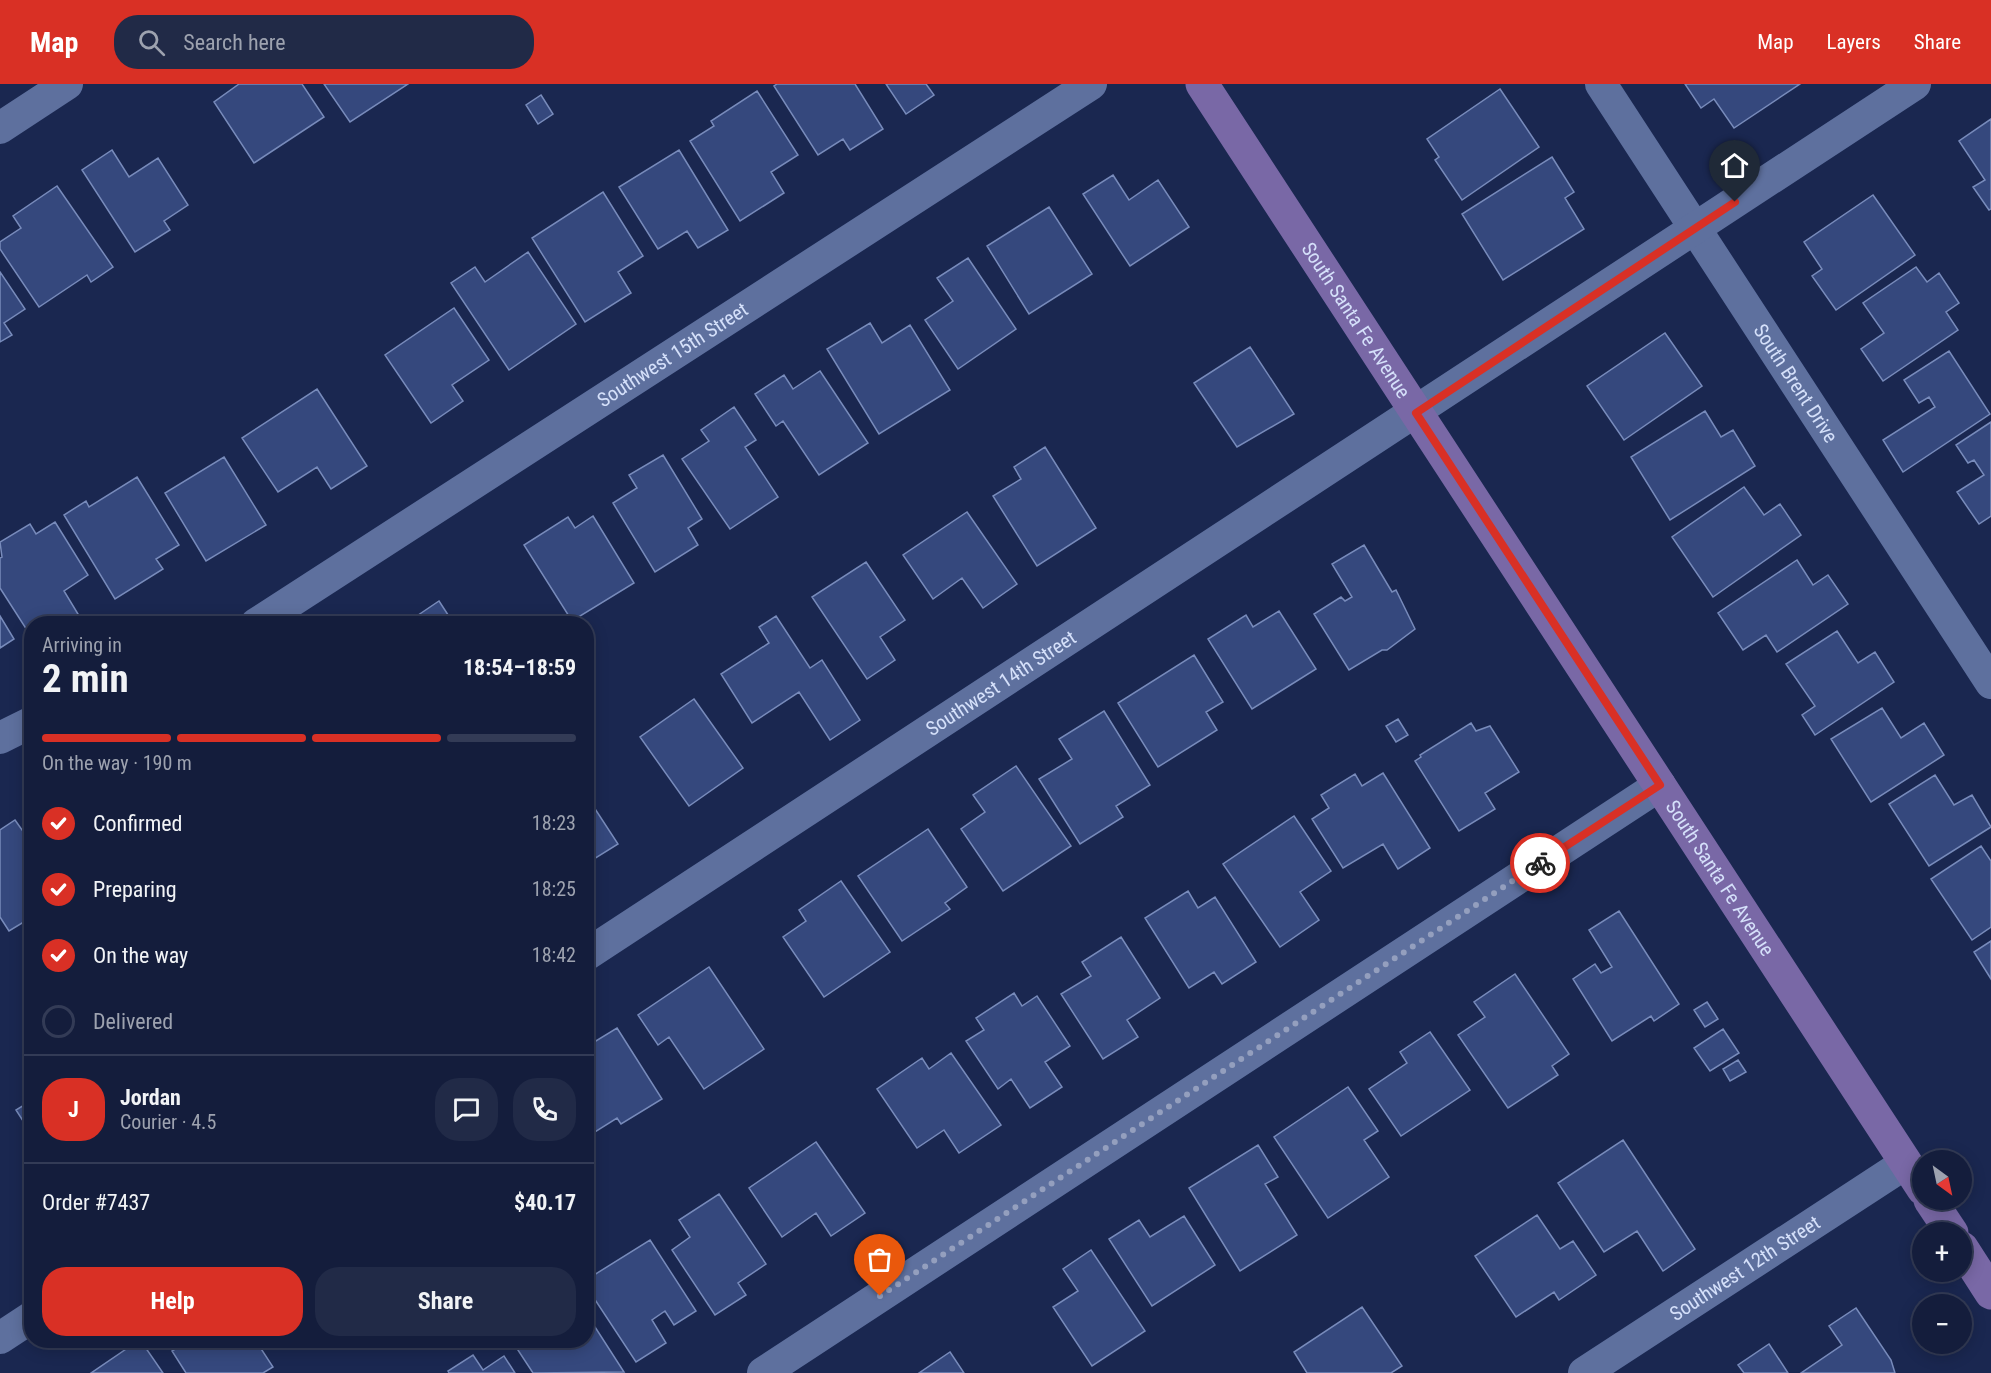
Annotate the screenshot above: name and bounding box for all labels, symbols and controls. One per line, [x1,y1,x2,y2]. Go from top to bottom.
search box [114,15,534,69]
text: Map [30,26,78,59]
icon: search [135,26,168,59]
text: Search here [183,30,286,55]
text: Map [1757,30,1794,54]
text: Layers [1827,30,1881,54]
text: Share [1914,30,1961,54]
pin [1709,140,1760,202]
icon: home [1718,149,1751,182]
street label: South Santa Fe Avenue [1297,238,1416,403]
street label: Southwest 15th Street [593,297,752,412]
street label: South Brent Drive [1748,319,1843,447]
street label: Southwest 14th Street [921,625,1080,741]
text: Arriving in [42,633,122,657]
text: 18:54–18:59 [463,655,576,680]
text: 2 min [42,656,129,702]
text: On the way · 190 m [42,751,192,775]
street label: South Santa Fe Avenue [1661,796,1780,960]
icon: check [42,807,75,840]
text: Confirmed [93,811,182,836]
text: 18:23 [532,811,576,835]
courier [1510,833,1570,893]
icon: bike [1524,847,1557,880]
icon: check [42,873,75,906]
text: Preparing [93,877,177,902]
text: 18:25 [532,877,576,901]
icon: check [42,939,75,972]
text: On the way [93,943,188,968]
text: 18:42 [532,943,576,967]
text: Delivered [93,1009,173,1034]
button: chat [435,1078,498,1141]
button: phone [513,1078,576,1141]
text: Jordan [120,1085,181,1110]
text: J [68,1097,79,1122]
text: Courier · 4.5 [120,1110,216,1134]
north arrow [1912,1150,1972,1210]
map controls [1912,1150,1972,1354]
text: Order #7437 [42,1190,150,1215]
text: $40.17 [514,1190,576,1215]
street label: Southwest 12th Street [1665,1210,1825,1326]
button: + [1912,1222,1972,1282]
pin [854,1234,905,1296]
icon: bag [863,1243,896,1276]
button: Help [42,1267,303,1336]
button: Share [315,1267,576,1336]
button: − [1912,1294,1972,1354]

